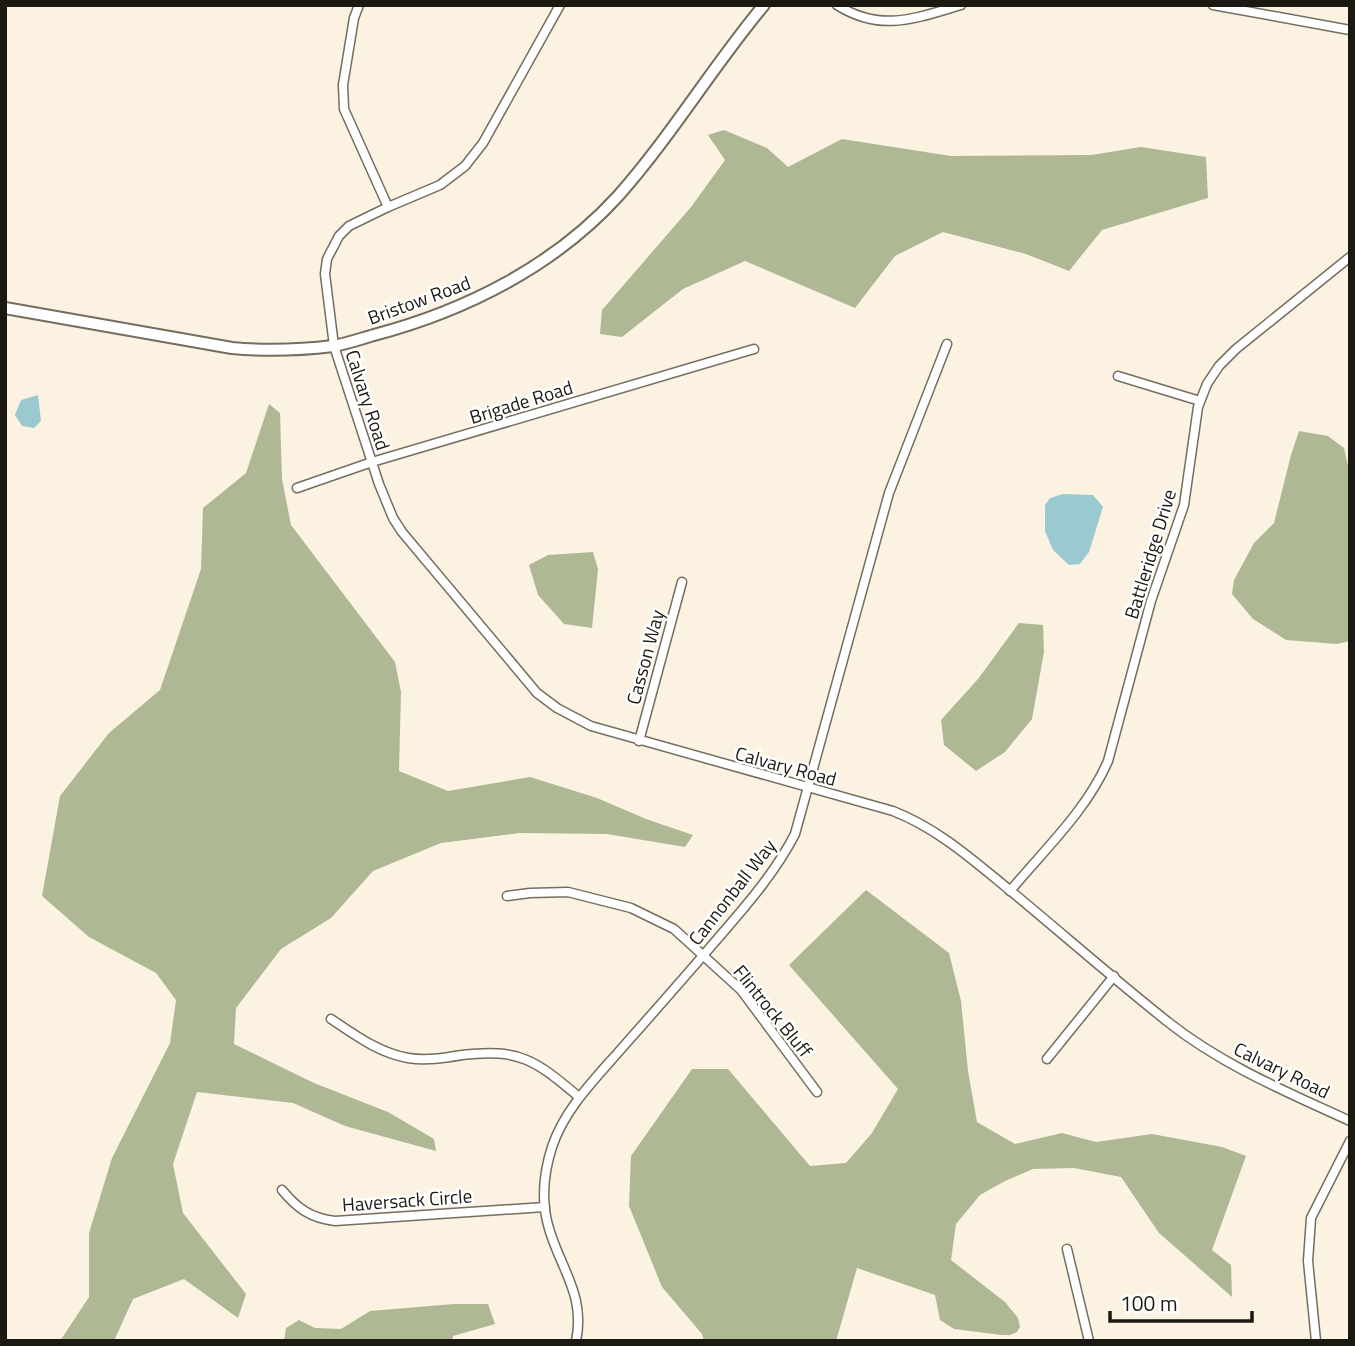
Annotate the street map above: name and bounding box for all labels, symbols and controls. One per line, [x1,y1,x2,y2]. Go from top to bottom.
street label: Bristow Road [363,267,474,332]
street label: Calvary Road [339,346,398,454]
street label: Brigade Road [466,372,576,431]
street label: Battleridge Drive [1116,485,1183,622]
street label: Casson Way [618,606,671,708]
street label: Calvary Road [732,738,840,793]
street label: Cannonball Way [681,832,782,951]
street label: Flintrock Bluff [727,958,820,1064]
street label: Calvary Road [1229,1034,1335,1105]
street label: Haversack Circle [341,1180,473,1219]
scale bar [1110,1280,1252,1324]
text: 100 m [1120,1287,1177,1319]

